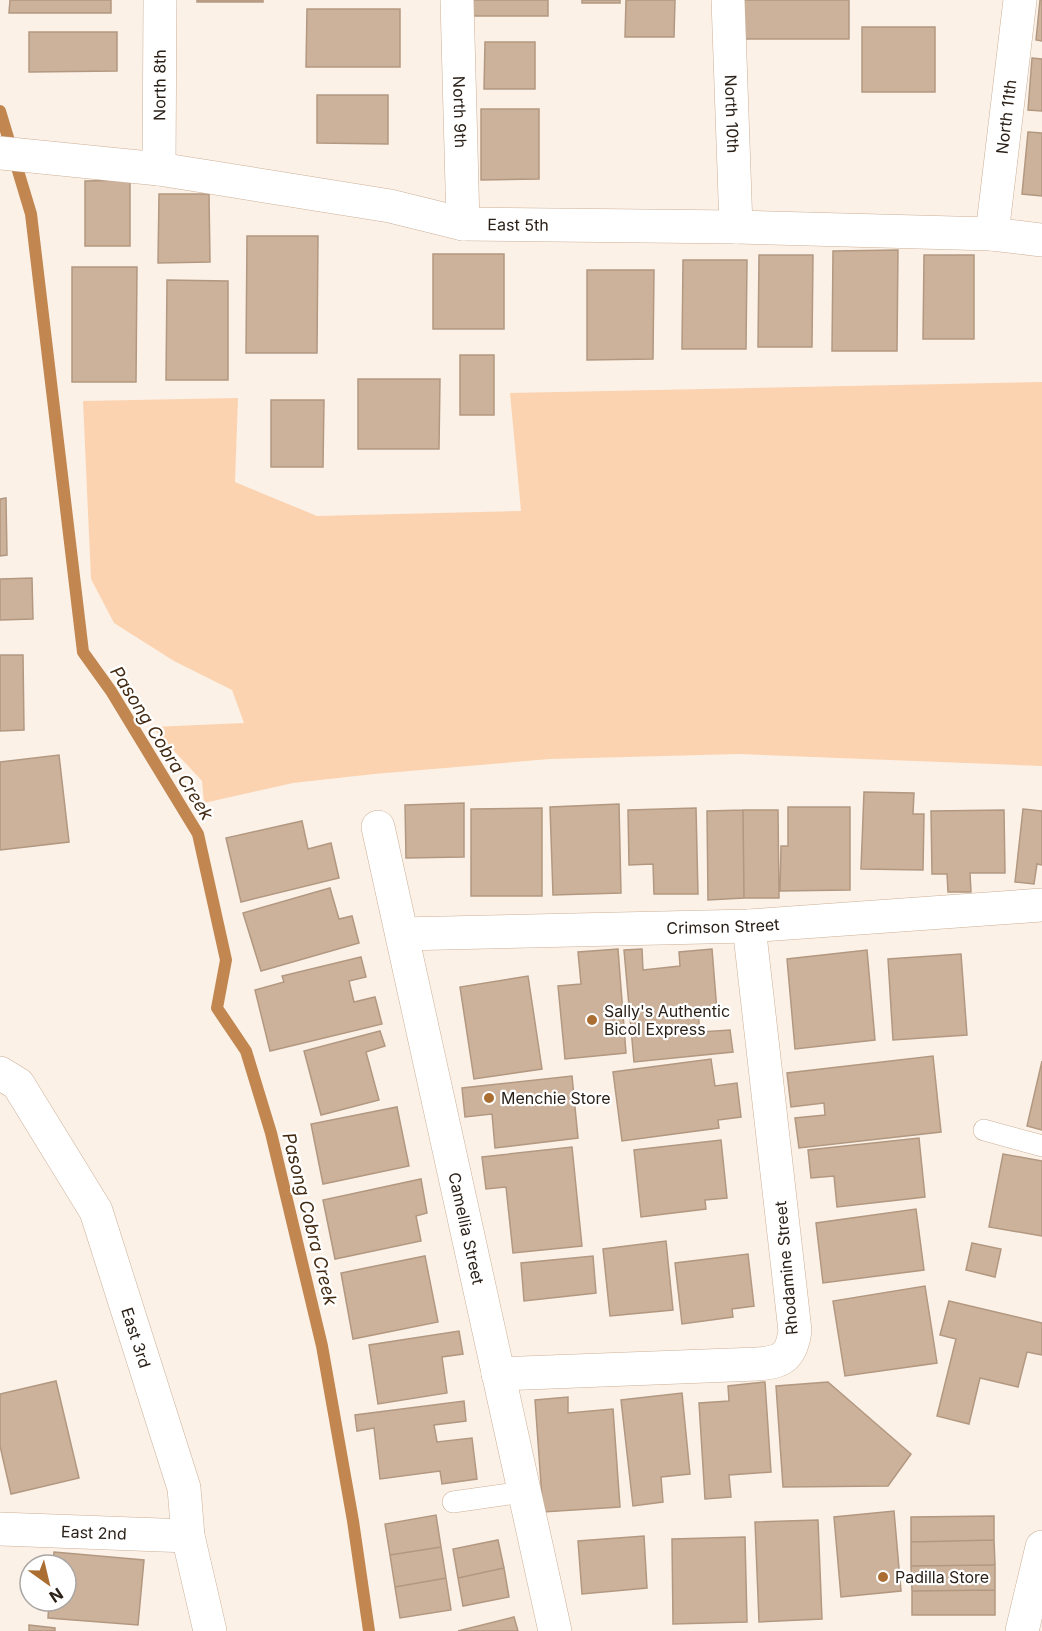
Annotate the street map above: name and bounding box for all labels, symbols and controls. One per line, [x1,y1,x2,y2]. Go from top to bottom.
street label: North 8th [149,49,170,121]
street label: North 10th [721,74,743,154]
street label: North 9th [449,76,471,148]
street label: North 11th [992,78,1020,155]
street label: East 5th [487,214,549,235]
water label: Pasong Cobra Creek [106,662,218,825]
street label: Crimson Street [666,914,780,938]
place label: Sally's Authentic Bicol Express [604,1001,730,1039]
marker: Sally's Authentic Bicol Express [585,1013,599,1027]
place label: Menchie Store [501,1088,611,1108]
marker: Menchie Store [482,1091,496,1105]
water label: Pasong Cobra Creek [278,1130,342,1309]
street label: Camellia Street [444,1170,488,1286]
street label: Rhodamine Street [770,1200,802,1336]
street label: East 3rd [117,1305,155,1370]
street label: East 2nd [61,1521,127,1544]
north arrow [18,1553,78,1613]
place label: Padilla Store [895,1567,989,1587]
marker: Padilla Store [876,1570,890,1584]
text: N [46,1584,67,1607]

